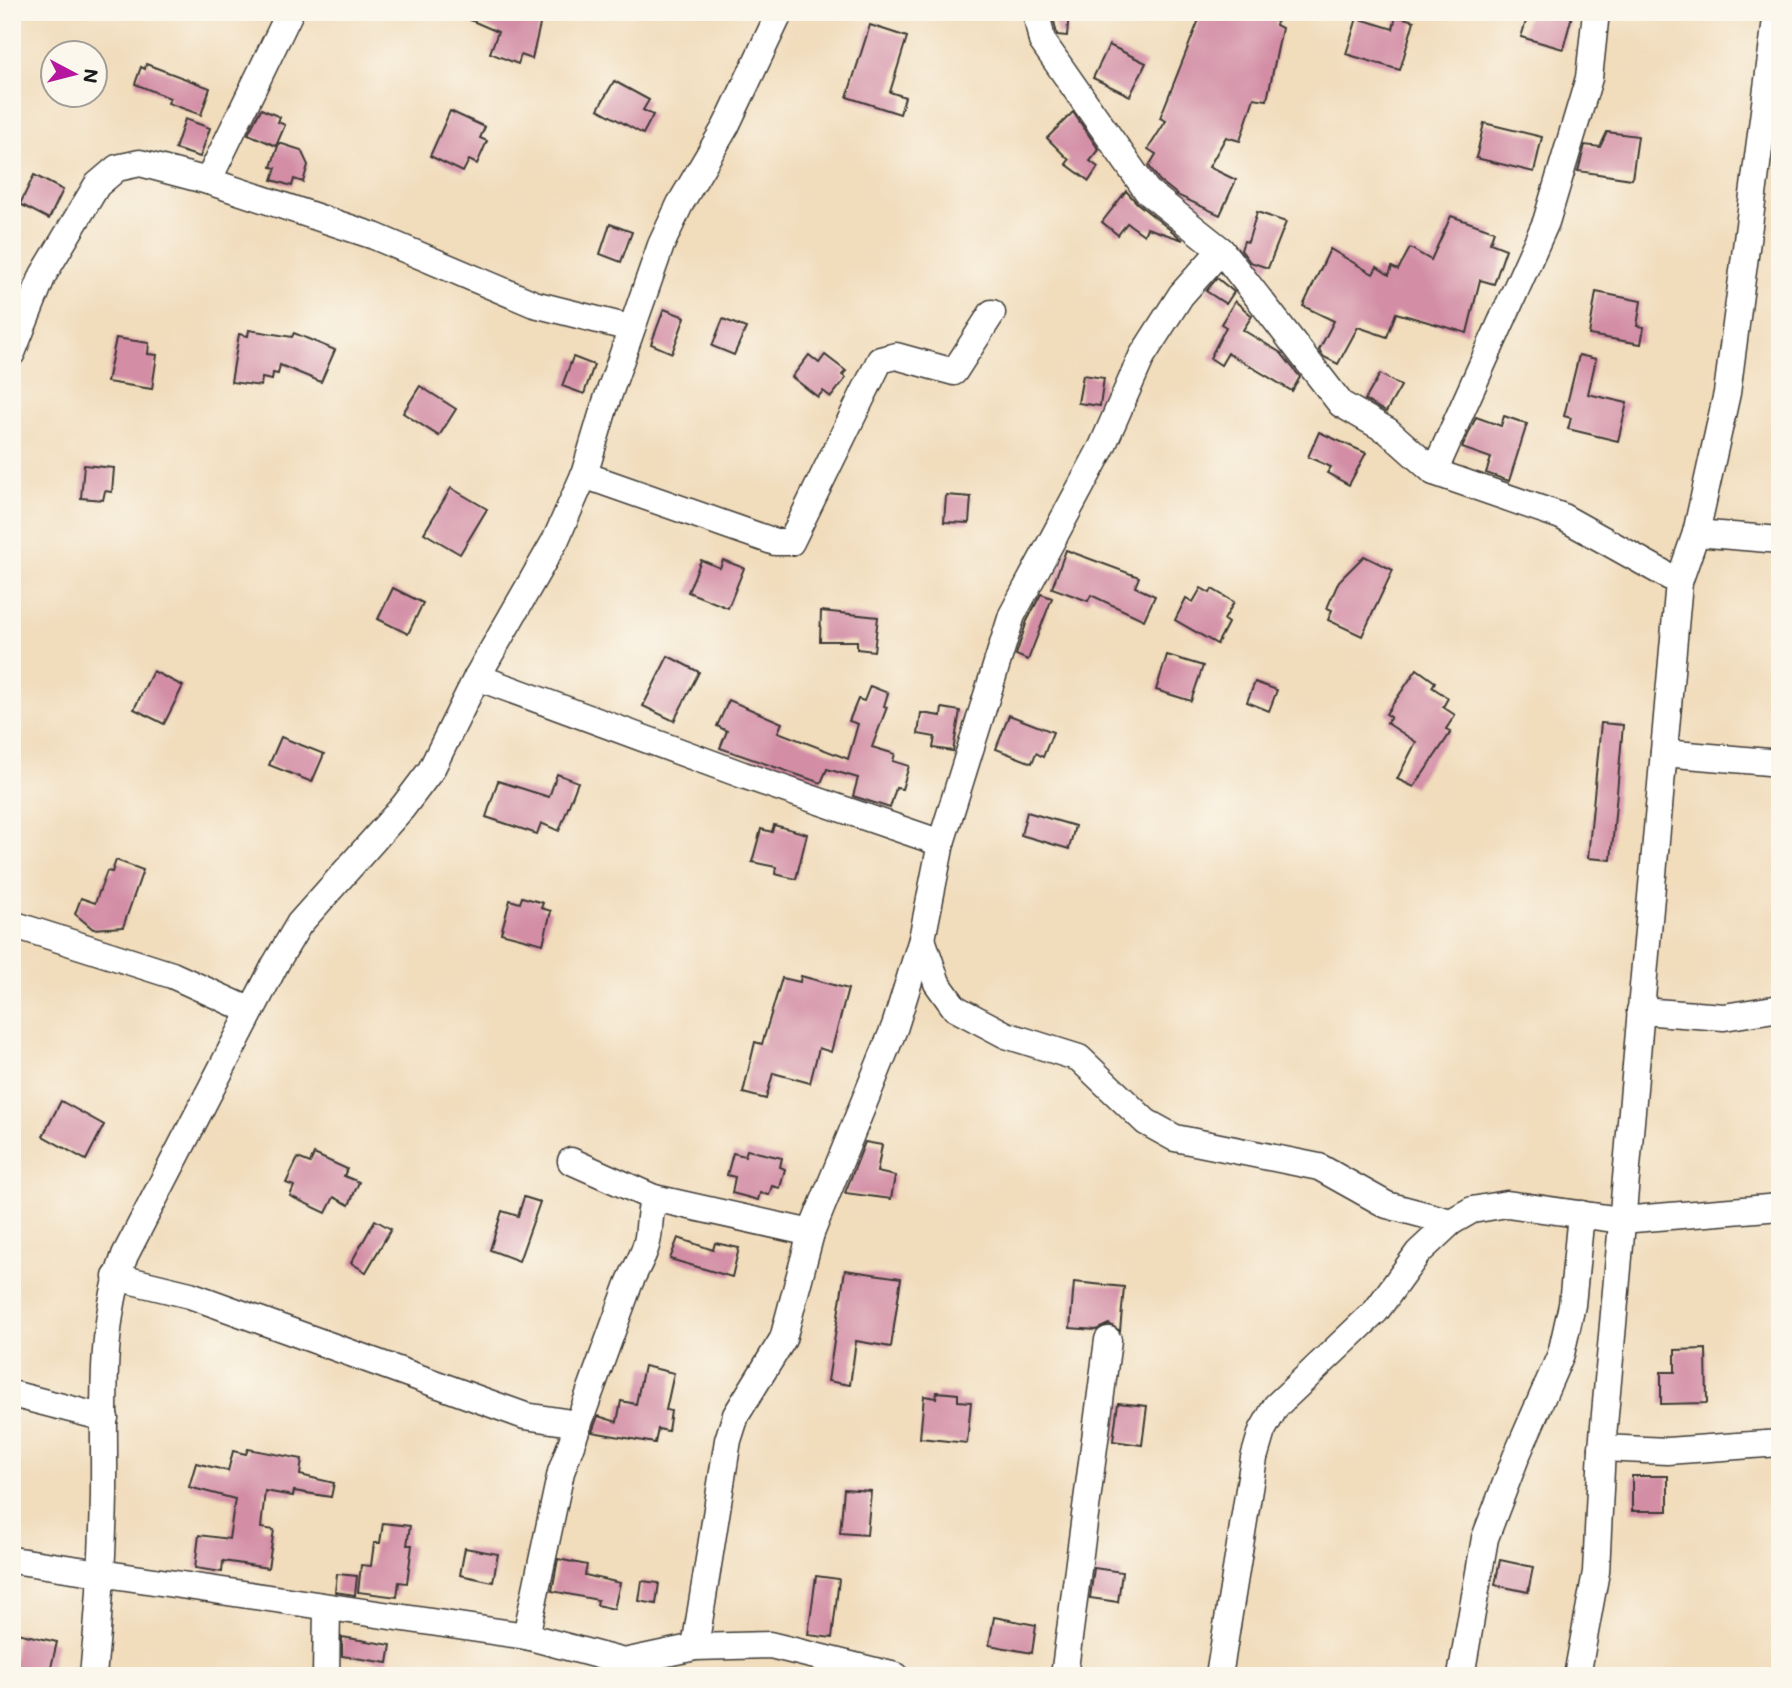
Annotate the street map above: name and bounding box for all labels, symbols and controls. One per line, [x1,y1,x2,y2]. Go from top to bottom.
north arrow [38,38,108,108]
text: N [78,67,105,85]

